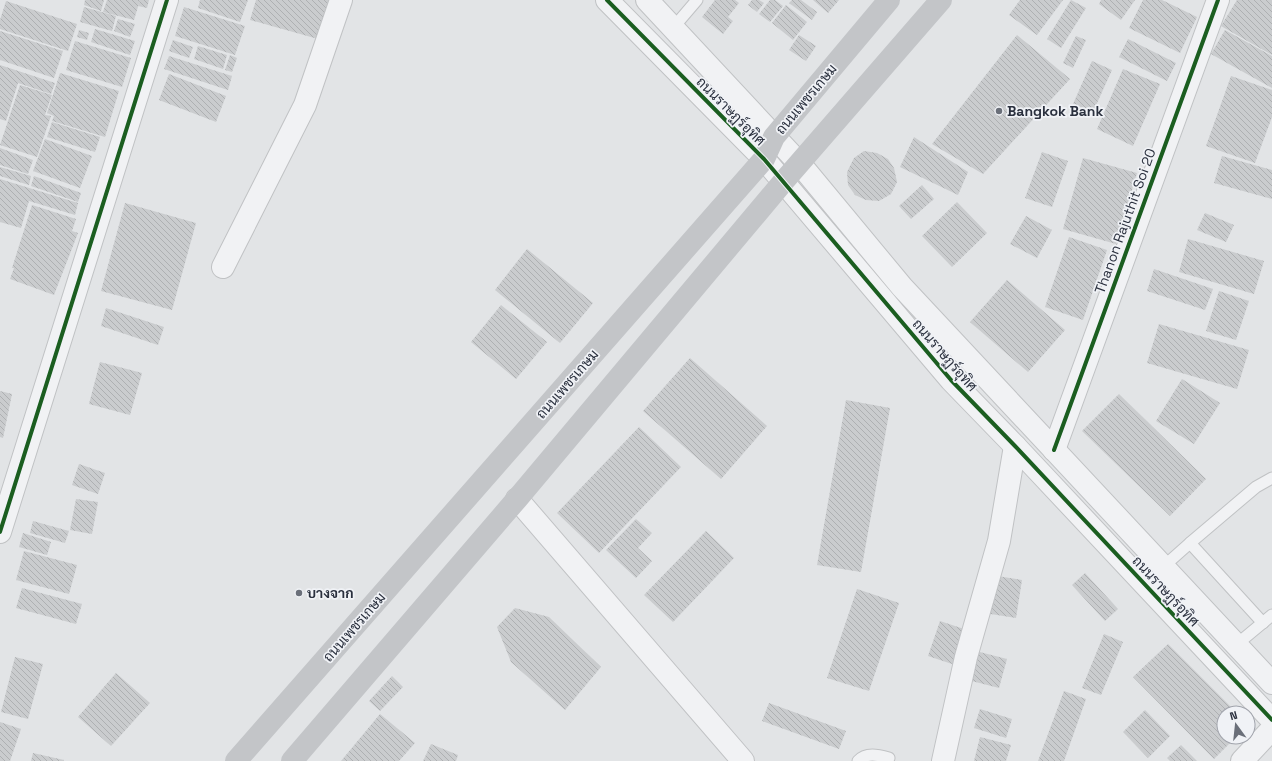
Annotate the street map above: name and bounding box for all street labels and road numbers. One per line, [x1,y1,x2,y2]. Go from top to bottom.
street label: ถนนเพชรเกษม [771,60,841,138]
street label: ถนนราษฏร์อุทิศ [692,73,769,150]
street label: Thanon Rajuthit Soi 20 [1090,146,1160,296]
street label: ถนนราษฏร์อุทิศ [908,315,981,396]
street label: ถนนเพชรเกษม [532,346,602,422]
street label: ถนนราษฏร์อุทิศ [1128,552,1203,631]
street label: ถนนเพชรเกษม [319,589,389,665]

